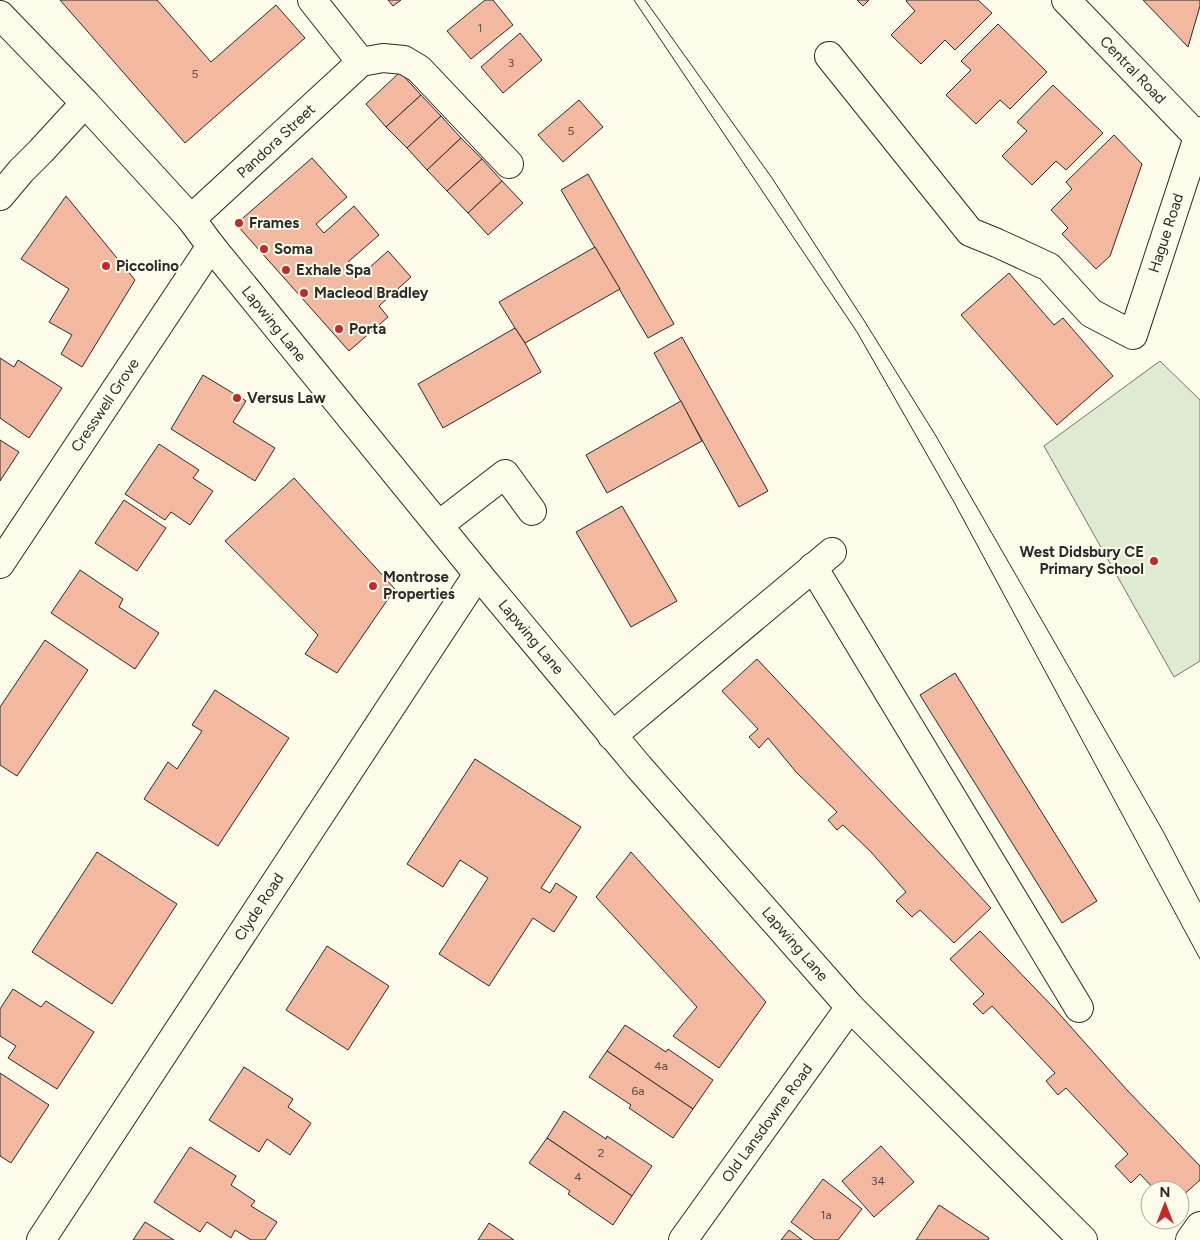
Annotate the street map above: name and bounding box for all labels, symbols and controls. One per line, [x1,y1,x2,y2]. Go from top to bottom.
house number: 1 [478,21,482,35]
street label: Central Road [1096,32,1170,108]
house number: 3 [508,56,514,70]
house number: 5 [192,67,199,81]
street label: Pandora Street [233,100,319,182]
house number: 5 [568,124,575,138]
street label: Hague Road [1145,191,1187,275]
place label: Frames [249,214,299,232]
marker: Frames [233,217,245,229]
place label: Soma [274,240,313,258]
marker: Soma [258,243,270,255]
place label: Piccolino [116,257,179,275]
marker: Piccolino [100,260,112,272]
place label: Exhale Spa [296,261,371,279]
marker: Exhale Spa [280,264,292,276]
street label: Lapwing Lane [238,282,310,366]
place label: Macleod Bradley [314,284,429,302]
marker: Macleod Bradley [298,287,310,299]
place label: Porta [349,320,386,338]
marker: Porta [333,323,345,335]
street label: Cresswell Grove [67,355,143,455]
place label: Versus Law [247,389,326,407]
marker: Versus Law [231,392,243,404]
place label: West Didsbury CE Primary School [1020,543,1144,578]
marker: West Didsbury CE Primary School [1148,555,1160,567]
place label: Montrose Properties [383,568,455,603]
marker: Montrose Properties [367,580,379,592]
street label: Lapwing Lane [494,596,568,678]
street label: Clyde Road [230,870,288,944]
street label: Lapwing Lane [758,903,832,985]
house number: 4a [654,1059,668,1073]
street label: Old Lansdowne Road [718,1060,816,1186]
house number: 6a [632,1084,644,1098]
house number: 2 [598,1146,604,1160]
house number: 4 [574,1170,582,1184]
house number: 34 [871,1174,886,1188]
north arrow [1140,1180,1190,1230]
text: N [1160,1184,1170,1201]
house number: 1a [820,1208,832,1222]

